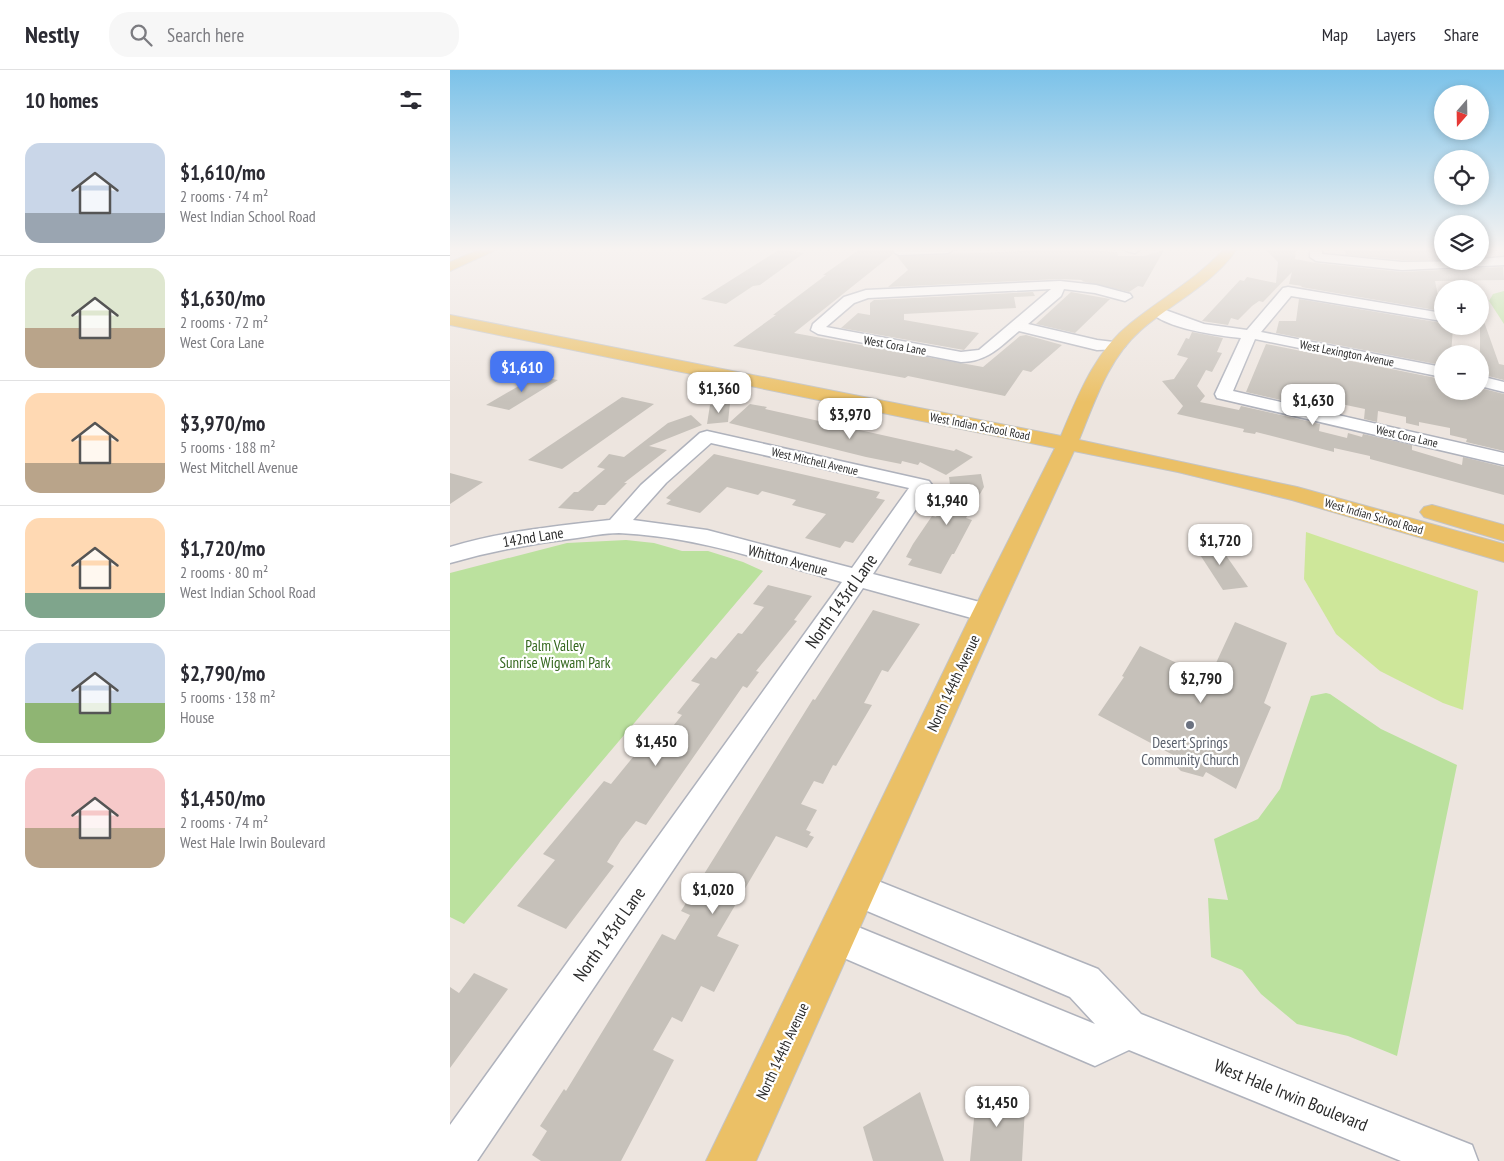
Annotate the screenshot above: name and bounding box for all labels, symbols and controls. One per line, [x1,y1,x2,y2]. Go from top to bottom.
search box [109,12,459,57]
text: Nestly [25,19,79,50]
icon: search [127,21,155,49]
text: Search here [167,23,244,47]
text: Map [1322,23,1348,46]
text: Layers [1376,23,1416,46]
text: Share [1444,23,1479,46]
north arrow [1434,85,1489,140]
map controls [1434,85,1489,400]
icon: filters [397,86,425,114]
text: 10 homes [25,87,98,114]
button: locate [1434,150,1489,205]
text: $1,610/mo [180,159,265,186]
icon: home [65,163,125,223]
text: 2 rooms · 74 m² [180,186,268,206]
text: West Indian School Road [180,206,316,226]
button: layers [1434,215,1489,270]
button: + [1434,280,1489,335]
text: $1,630/mo [180,285,265,312]
icon: home [65,288,125,348]
text: 2 rooms · 72 m² [180,312,268,332]
text: West Cora Lane [180,332,264,352]
street label: West Cora Lane [863,332,928,358]
street label: West Lexington Avenue [1298,336,1396,370]
button: − [1434,345,1489,400]
pin: $1,610 [481,350,563,393]
text: $1,610 [501,357,543,377]
pin: $1,360 [678,372,760,414]
text: $1,360 [698,378,740,398]
pin: $1,630 [1272,384,1354,426]
text: $1,630 [1292,390,1334,410]
pin: $3,970 [809,398,891,440]
text: $3,970 [829,404,871,424]
street label: West Indian School Road [929,409,1031,443]
text: $3,970/mo [180,410,265,437]
icon: home [65,413,125,473]
street label: West Cora Lane [1374,422,1440,450]
text: 5 rooms · 188 m² [180,437,276,457]
street label: West Mitchell Avenue [770,444,860,478]
text: West Mitchell Avenue [180,457,298,477]
pin: $1,940 [906,484,988,526]
text: $1,940 [926,490,968,510]
street label: West Indian School Road [1323,495,1425,537]
street label: 142nd Lane [501,523,565,551]
pin: $1,720 [1179,524,1261,566]
text: $1,720 [1199,530,1241,550]
text: $1,720/mo [180,535,265,562]
icon: home [65,538,125,598]
street label: Whitton Avenue [746,540,830,580]
street label: North 143rd Lane [800,549,882,653]
text: 2 rooms · 80 m² [180,562,268,582]
text: West Indian School Road [180,582,316,602]
street label: North 144th Avenue [922,632,984,734]
park label: Palm Valley Sunrise Wigwam Park [500,636,611,672]
text: $2,790/mo [180,660,265,687]
pin: $2,790 [1160,662,1242,704]
icon: home [65,663,125,723]
text: $2,790 [1180,668,1222,688]
text: 5 rooms · 138 m² [180,687,276,707]
text: House [180,707,214,727]
marker: Desert Springs Community Church [1184,719,1196,731]
pin: $1,450 [615,724,697,767]
text: $1,450 [635,731,677,751]
place label: Desert Springs Community Church [1141,733,1239,769]
text: $1,450/mo [180,785,265,812]
icon: home [65,788,125,848]
text: 2 rooms · 74 m² [180,812,268,832]
text: West Hale Irwin Boulevard [180,832,326,852]
pin: $1,020 [672,872,754,915]
text: $1,020 [692,879,734,899]
street label: North 143rd Lane [568,882,650,986]
street label: North 144th Avenue [751,1000,813,1102]
street label: West Hale Irwin Boulevard [1211,1054,1371,1136]
pin: $1,450 [956,1086,1038,1128]
text: $1,450 [976,1092,1018,1112]

